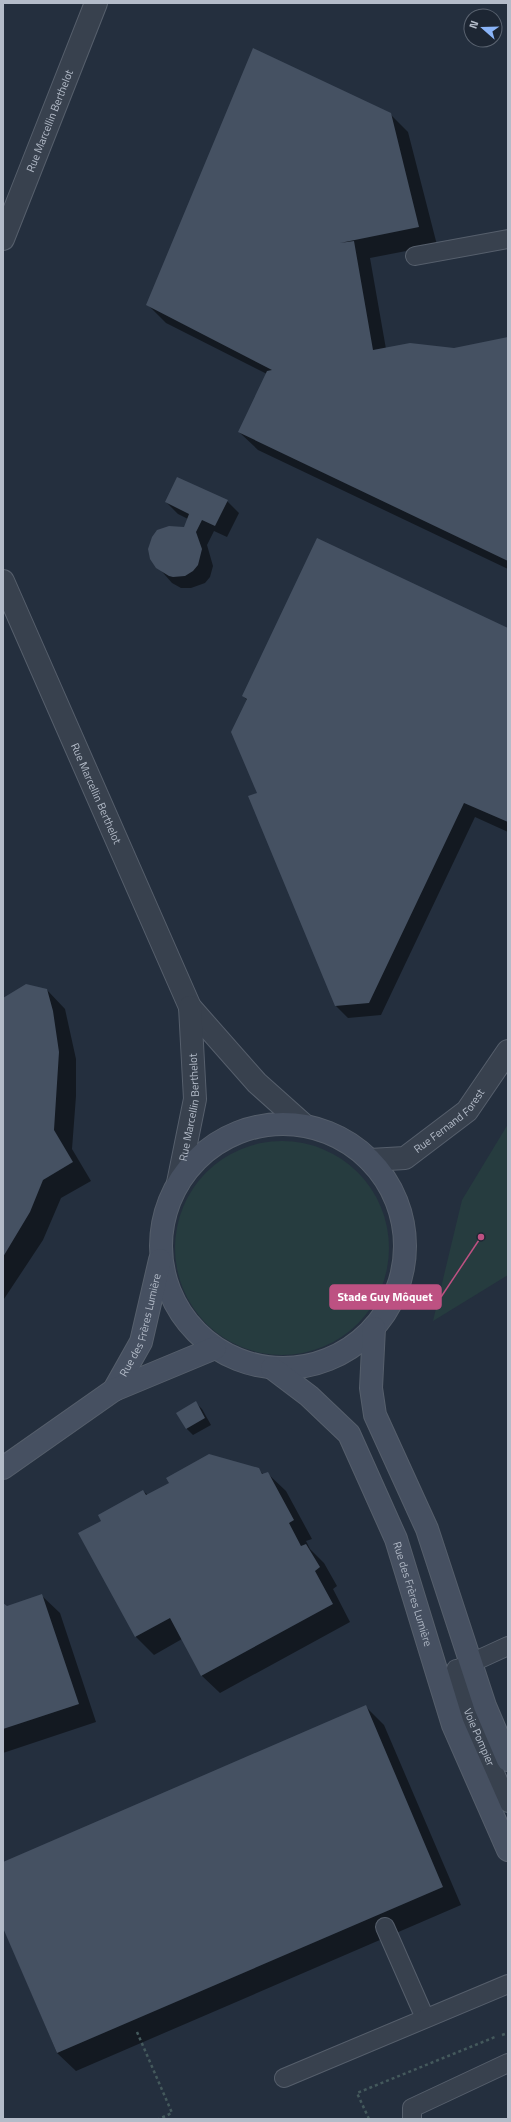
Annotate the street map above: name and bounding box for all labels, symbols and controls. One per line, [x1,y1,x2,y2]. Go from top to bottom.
north arrow [463,8,503,48]
text: N [465,18,482,31]
street label: Rue Marcellin Berthelot [22,67,77,174]
street label: Rue Marcellin Berthelot [67,740,126,847]
street label: Rue Marcellin Berthelot [175,1053,203,1162]
street label: Rue Fernand Forest [410,1085,488,1157]
street label: Rue des Frères Lumière [115,1271,165,1379]
callout: Stade Guy Môquet [330,1285,441,1309]
text: Stade Guy Môquet [337,1287,433,1306]
street label: Rue des Frères Lumière [389,1540,437,1649]
street label: Voie Pompier [460,1706,499,1768]

